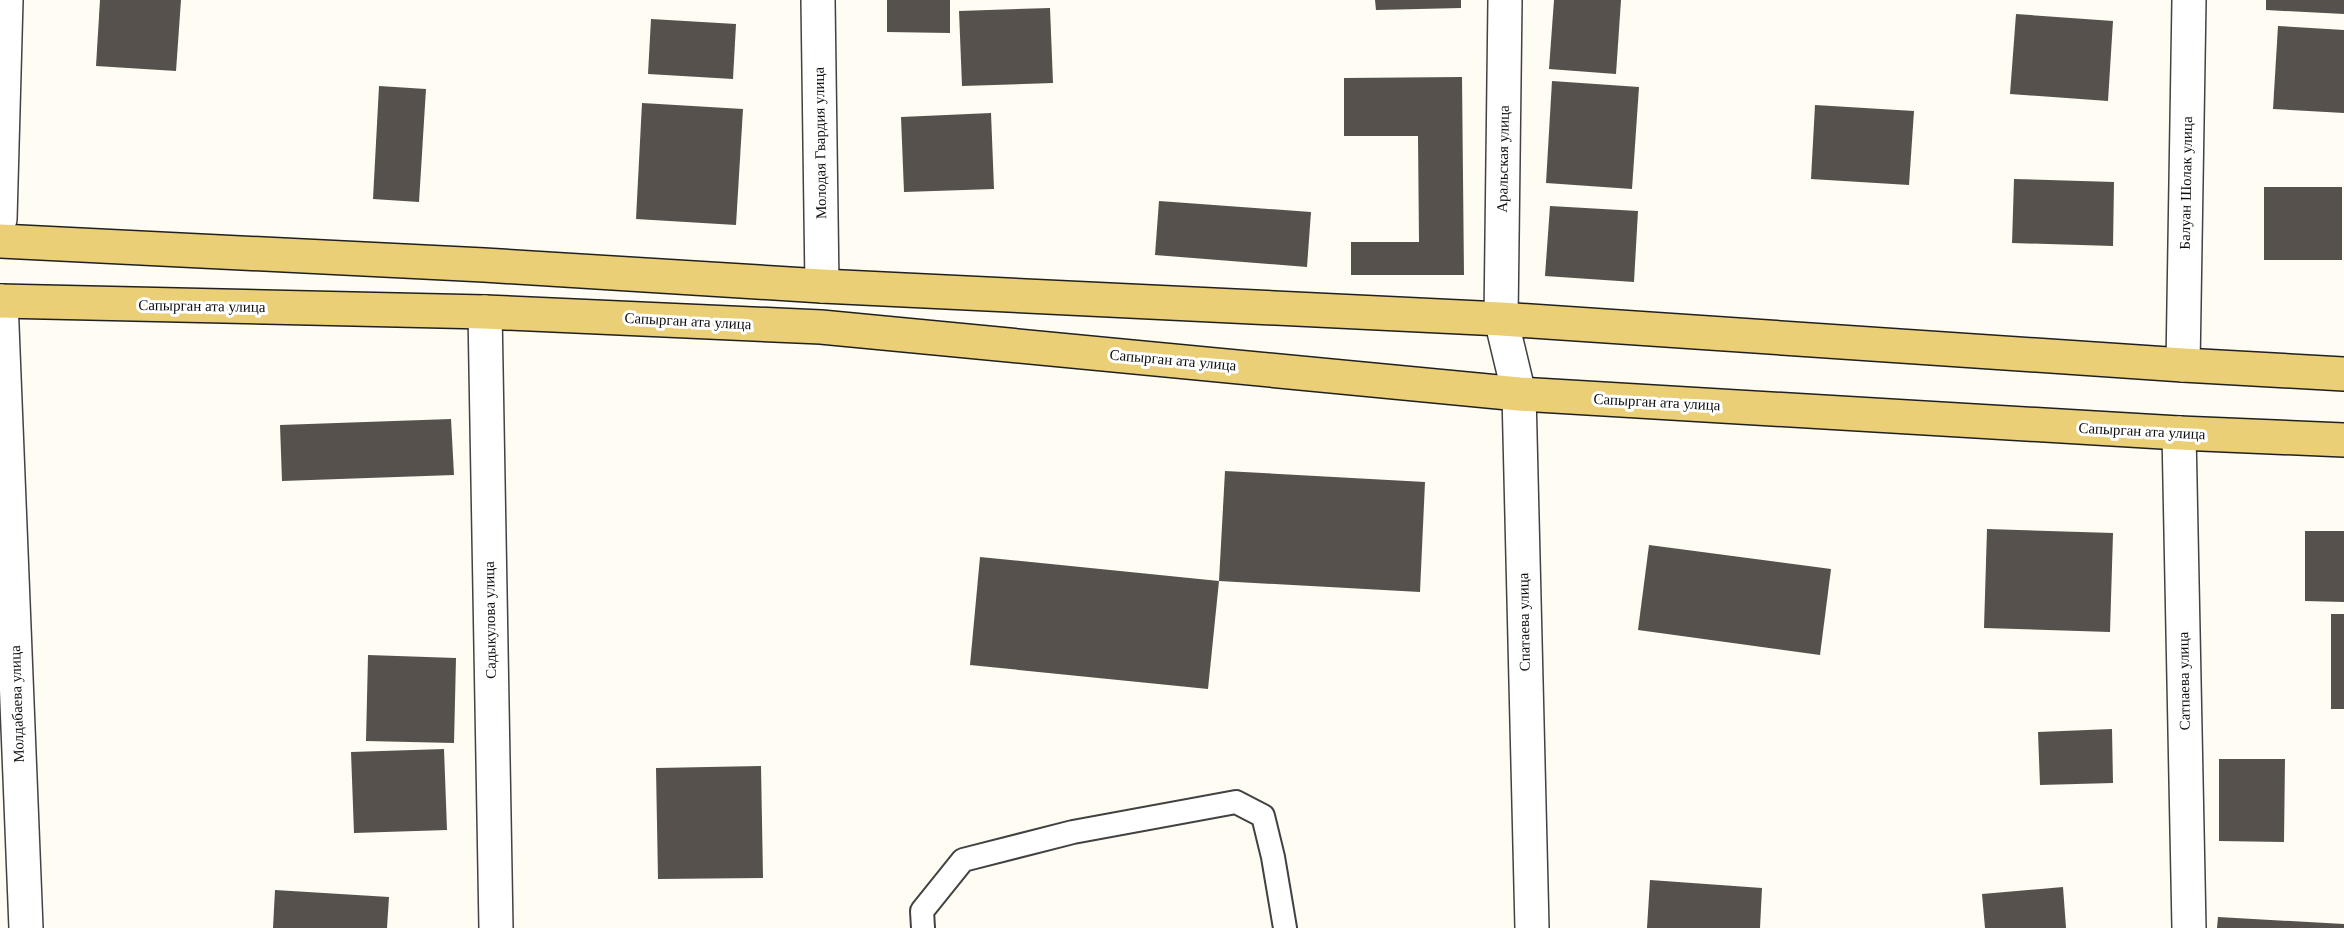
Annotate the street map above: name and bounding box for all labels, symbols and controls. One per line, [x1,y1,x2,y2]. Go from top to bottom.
street label: Молодая Гвардия улица [811,67,829,219]
street label: Аральская улица [1494,105,1512,213]
street label: Балуан Шолак улица [2177,116,2195,250]
street label: Сапырган ата улица [138,297,266,315]
street label: Сапырган ата улица [624,310,752,332]
street label: Сапырган ата улица [1109,346,1237,374]
street label: Сапырган ата улица [1593,391,1721,413]
street label: Сапырган ата улица [2078,420,2206,442]
street label: Садыкулова улица [481,561,499,679]
street label: Спатаева улица [1515,572,1533,671]
street label: Сатпаева улица [2175,631,2193,730]
street label: Молдабаева улица [7,645,27,763]

